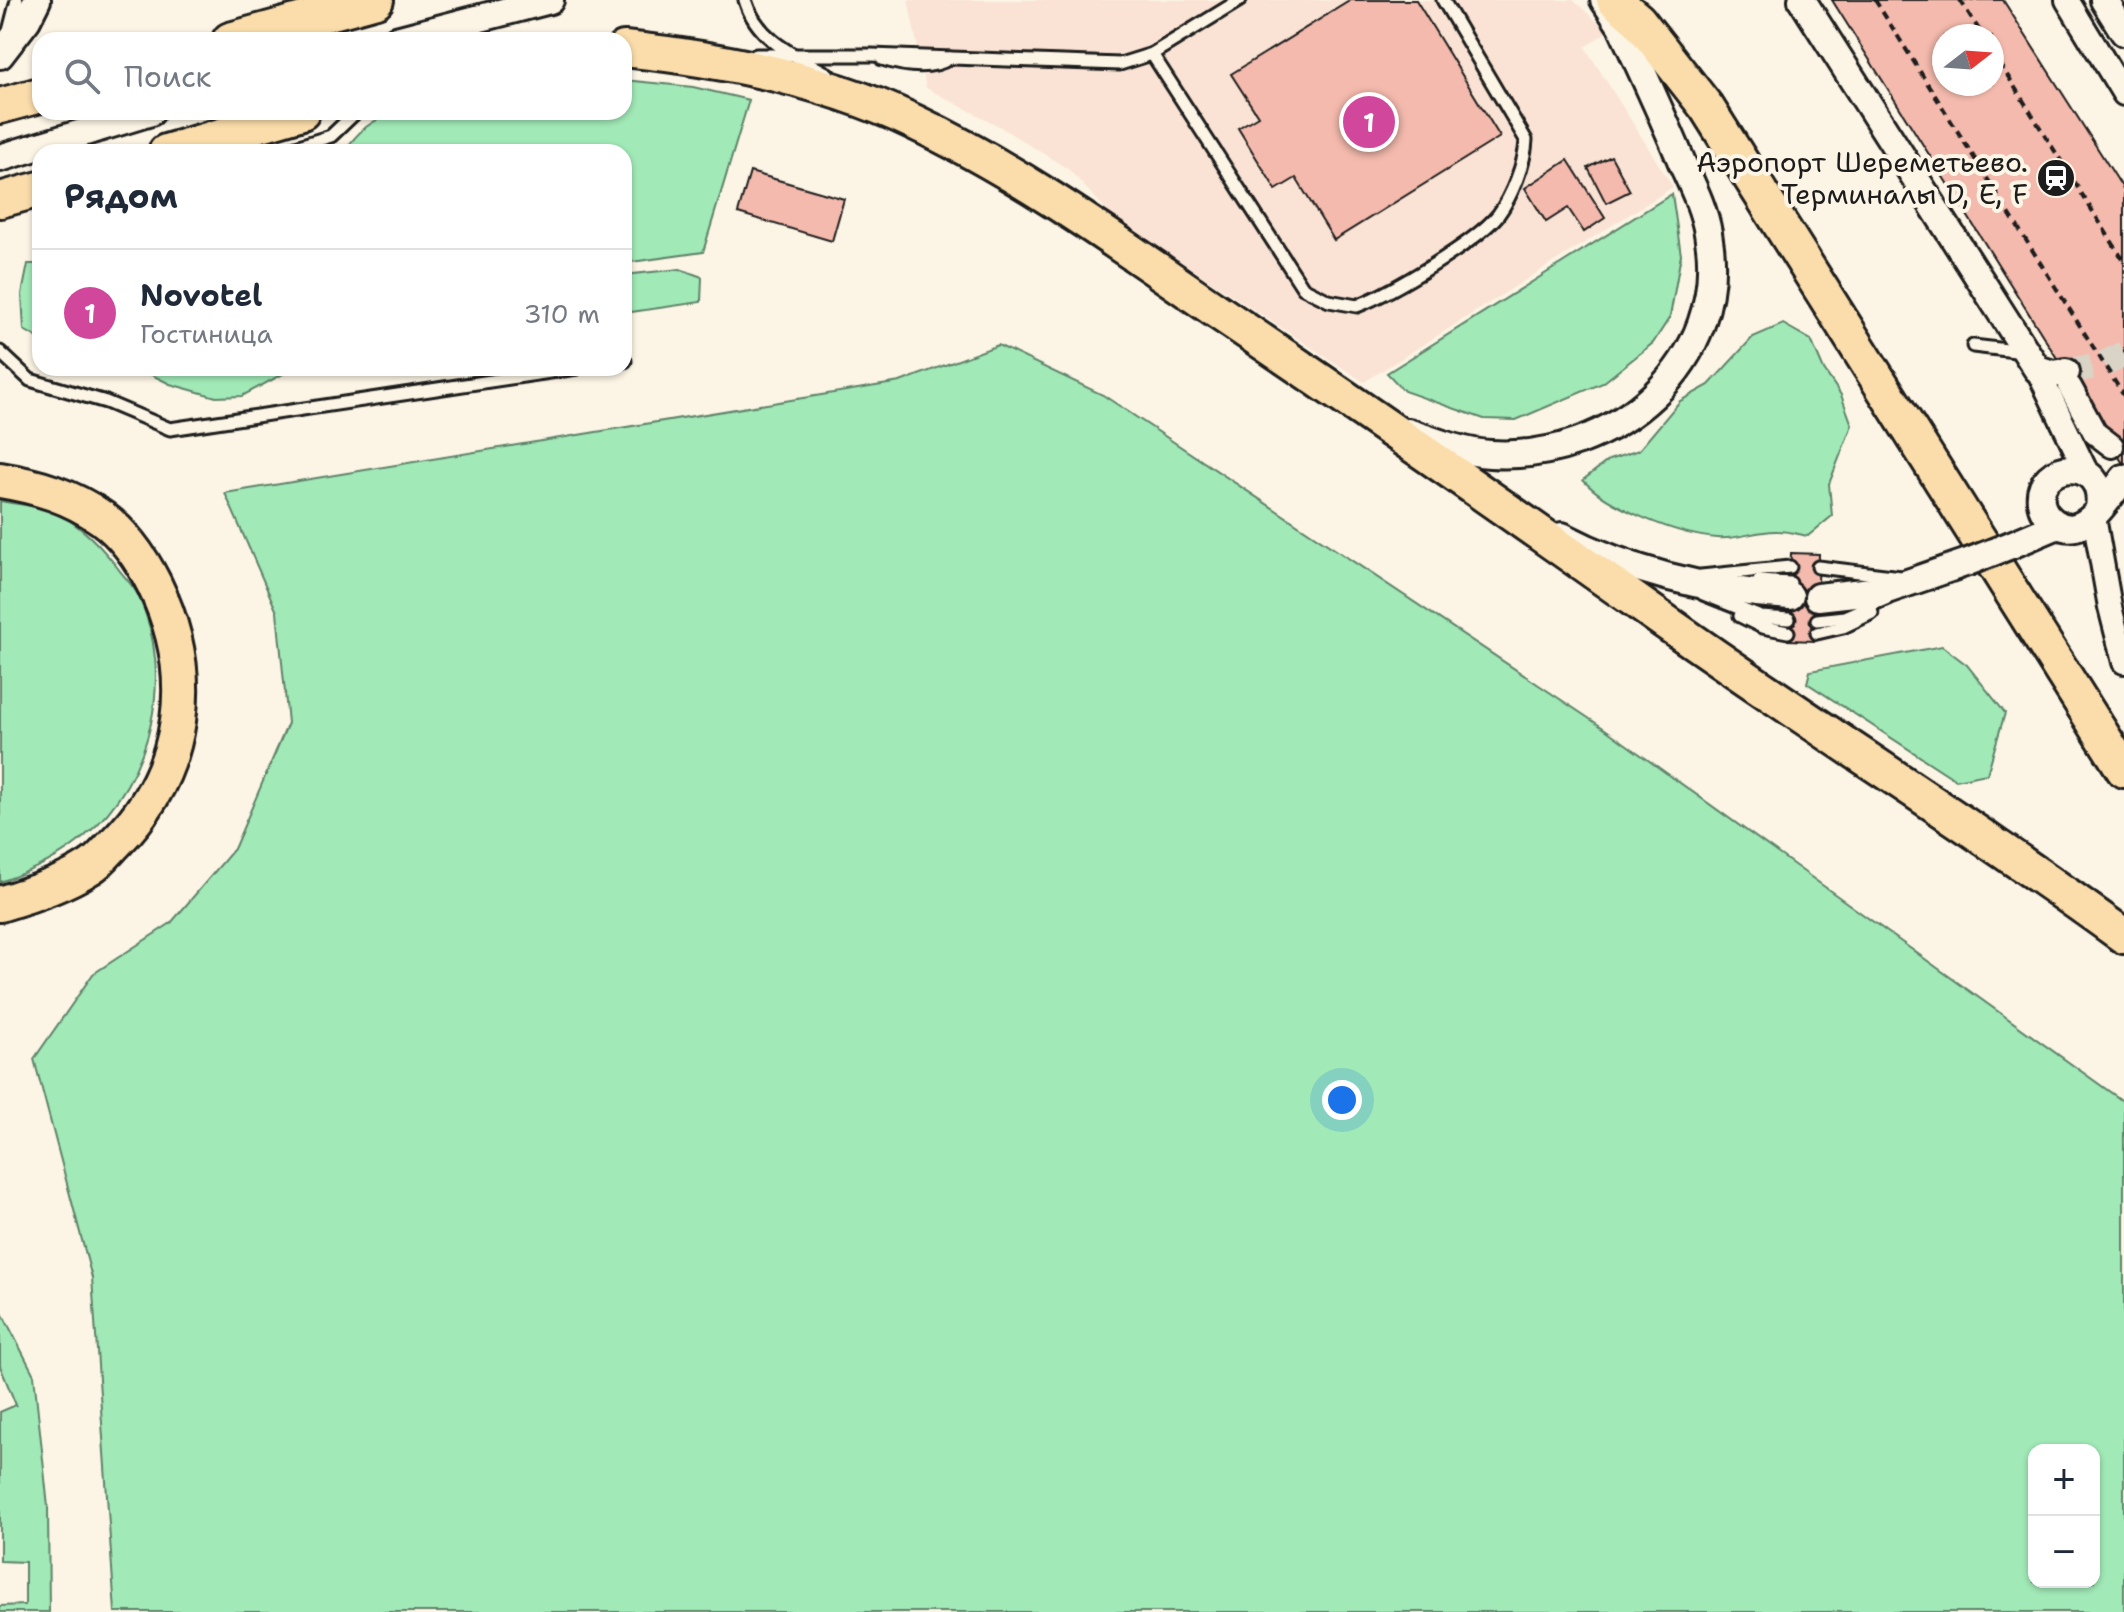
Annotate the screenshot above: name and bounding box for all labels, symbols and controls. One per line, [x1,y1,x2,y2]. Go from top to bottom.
north arrow [1932,24,2004,96]
search box [32,32,632,120]
icon: search [60,54,104,98]
text: Поиск [124,56,212,97]
pin: 1 [1343,92,1395,152]
place label: Аэропорт Шереметьево. Терминалы D, E, F [1696,143,2028,213]
station icon: Аэропорт Шереметьево. Терминалы D, E, F [2035,157,2077,199]
text: Рядом [64,173,178,219]
text: Novotel [140,275,262,316]
text: 1 [84,296,96,331]
text: 310 m [524,296,600,331]
text: Гостиница [140,316,273,351]
your location [1322,1080,1362,1120]
map controls [2028,1444,2100,1588]
button: + [2028,1444,2100,1516]
button: − [2028,1516,2100,1588]

